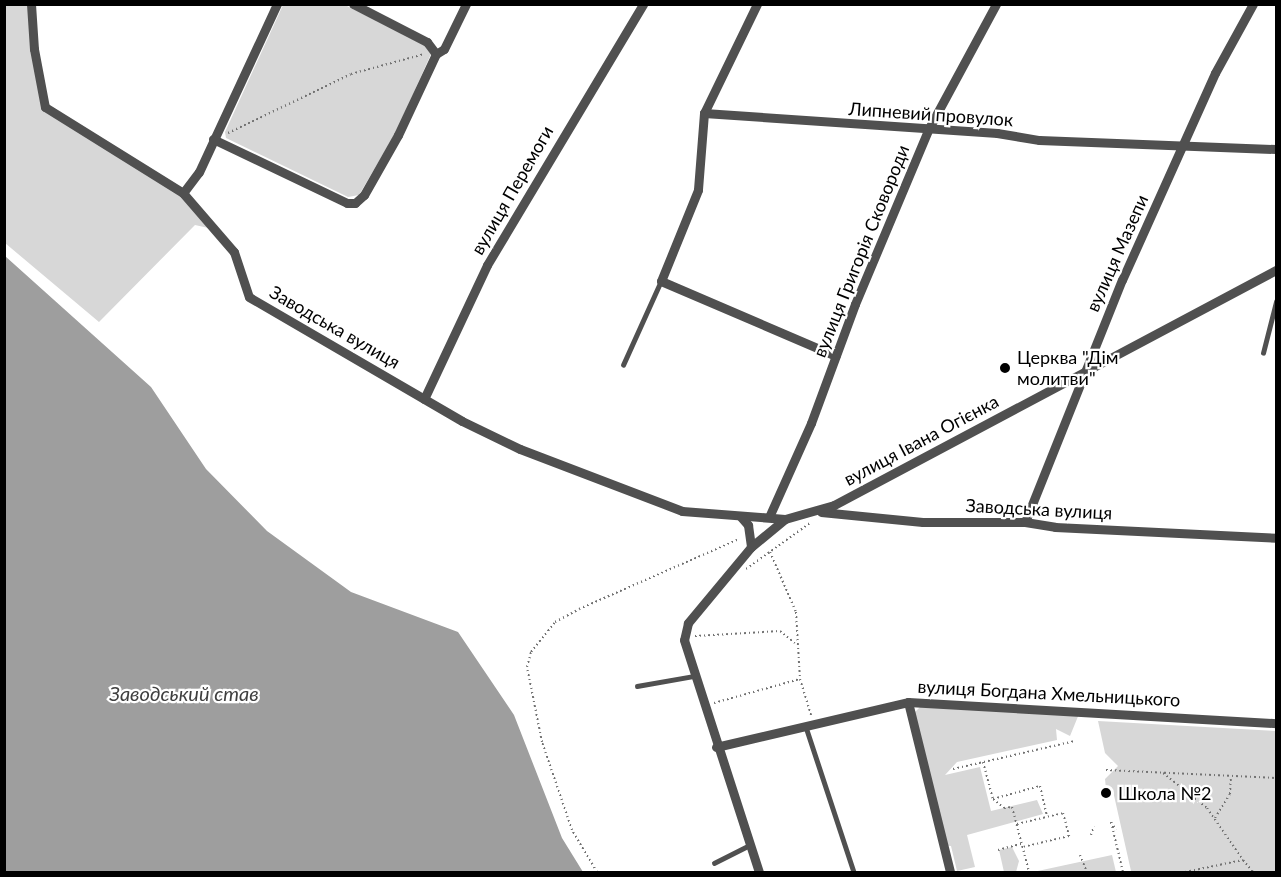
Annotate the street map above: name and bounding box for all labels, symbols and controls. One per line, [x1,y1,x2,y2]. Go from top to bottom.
street label: Липневий провулок [848,97,1014,131]
street label: вулиця Перемоги [466,122,558,258]
street label: вулиця Григорія Сковороди [808,142,914,360]
street label: вулиця Мазепи [1082,191,1152,315]
street label: Заводська вулиця [266,281,404,373]
place label: Церква "Дім молитви" [1017,347,1118,389]
marker: Церква "Дім молитви" [998,361,1012,375]
street label: вулиця Івана Огієнка [840,390,1002,490]
street label: Заводська вулиця [965,494,1113,524]
street label: вулиця Богдана Хмельницького [917,675,1181,711]
water label: Заводський став [109,681,259,705]
place label: Школа №2 [1118,782,1211,804]
marker: Школа №2 [1099,786,1113,800]

